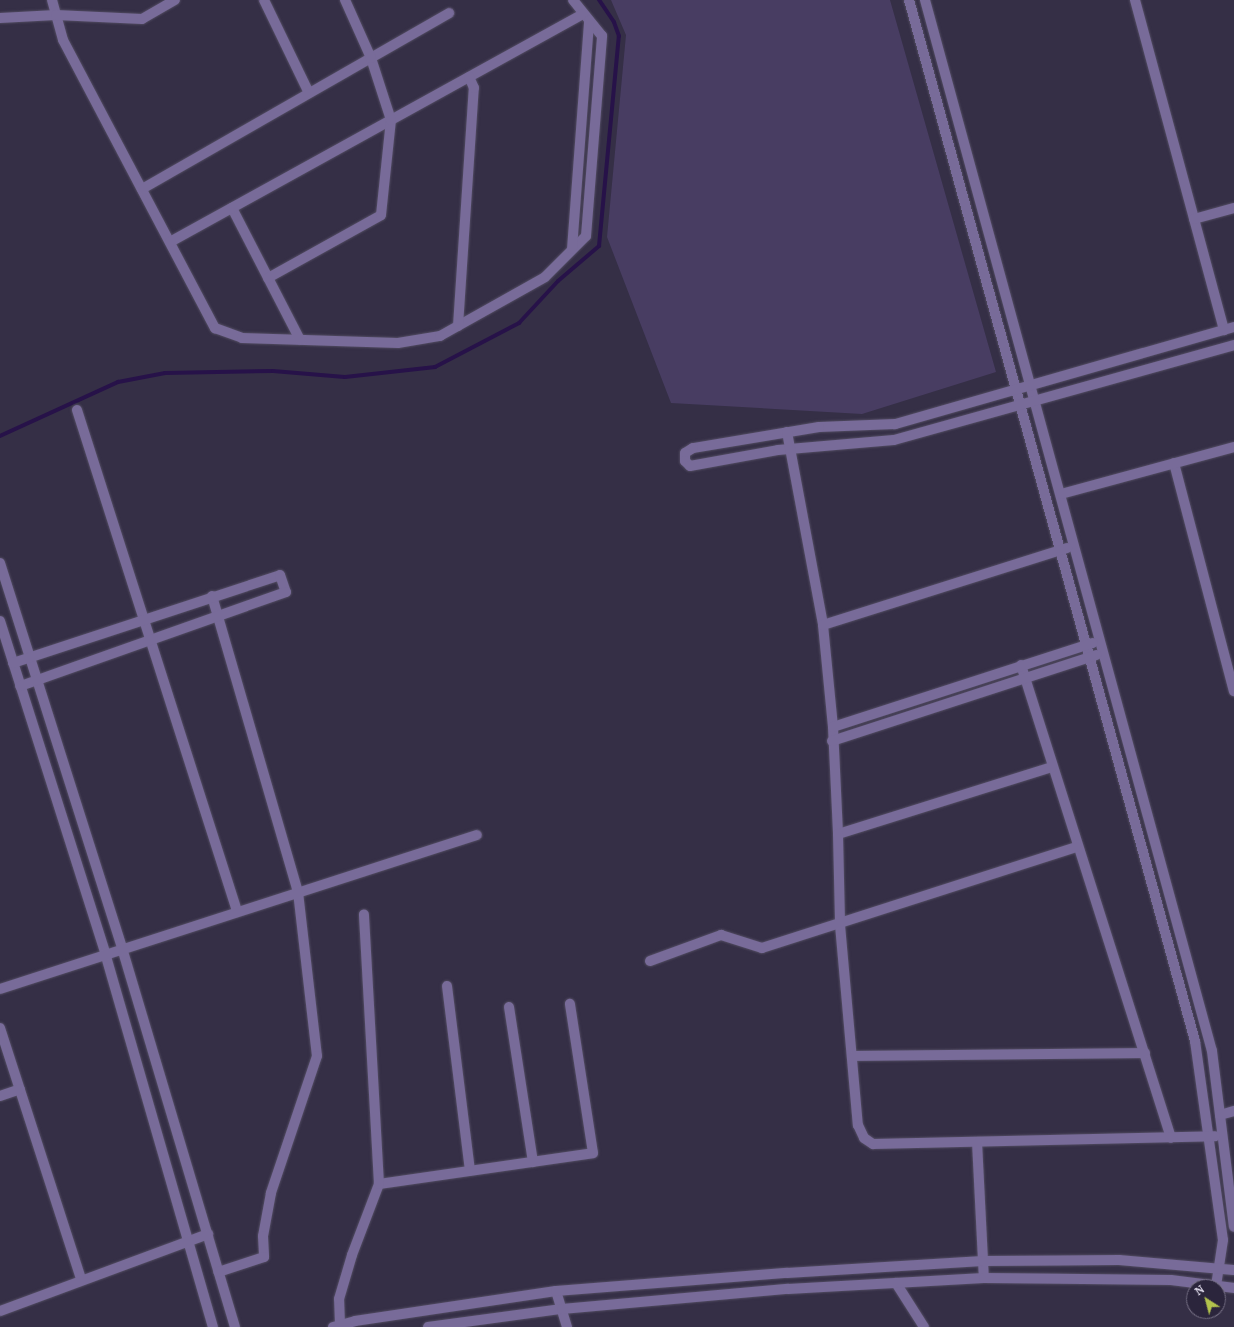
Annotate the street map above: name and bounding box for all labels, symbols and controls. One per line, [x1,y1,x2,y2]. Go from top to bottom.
north arrow [1186,1279,1226,1319]
text: N [1192,1282,1207,1298]

